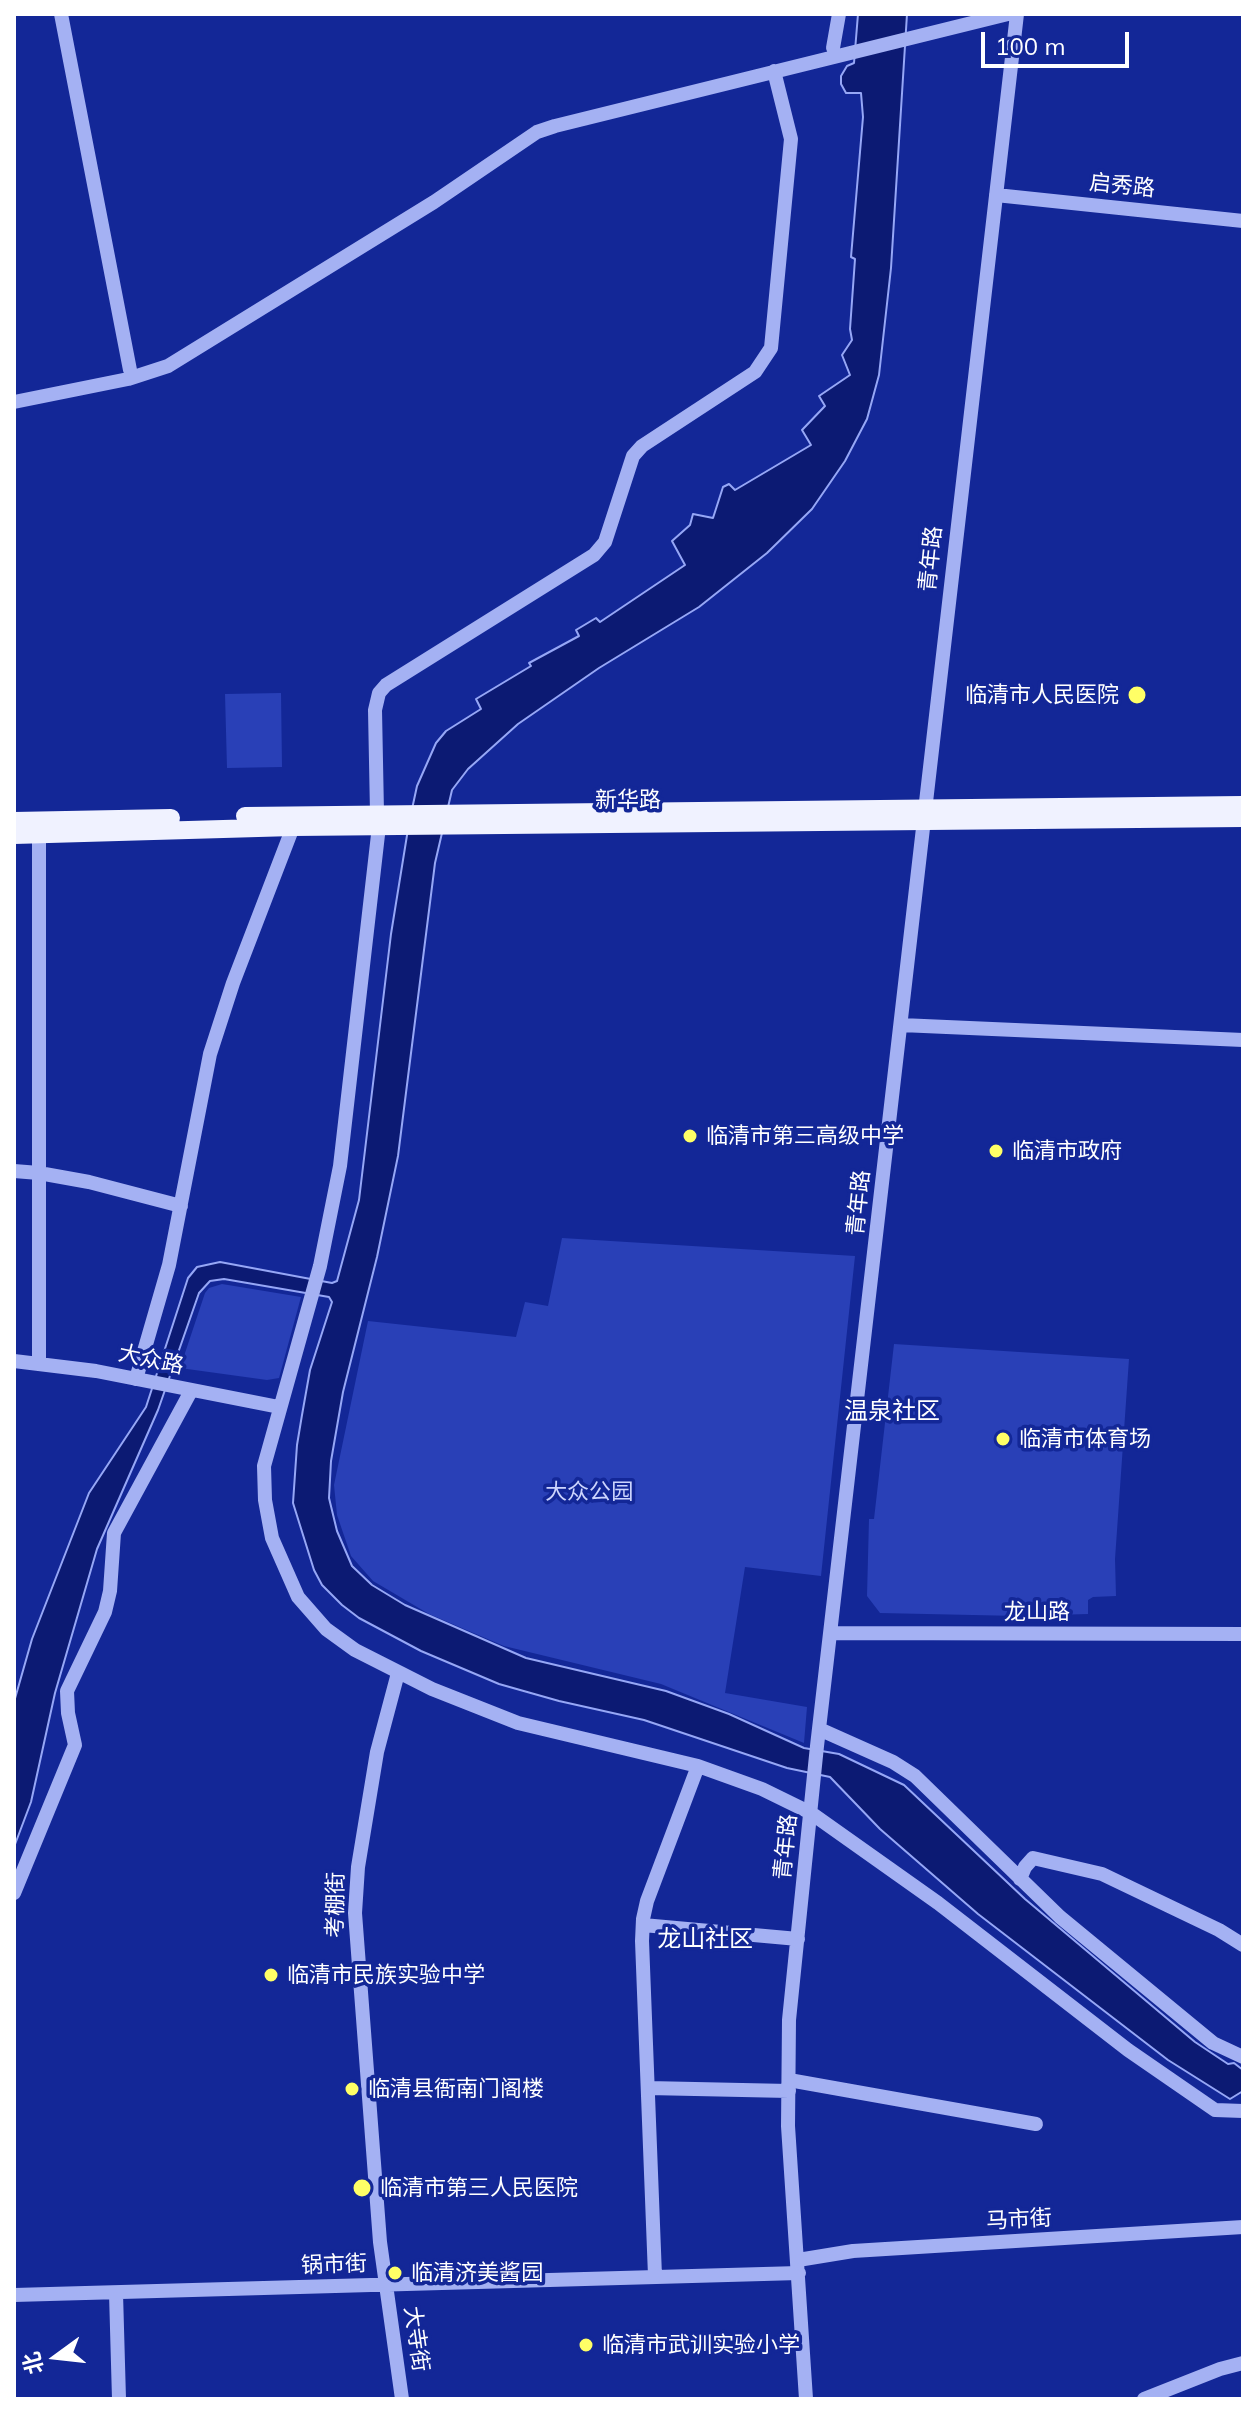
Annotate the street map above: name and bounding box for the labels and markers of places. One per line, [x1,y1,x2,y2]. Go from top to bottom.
place label: 临清市人民医院 [965,682,1119,708]
marker: 临清市人民医院 [1126,684,1148,706]
place label: 临清市第三高级中学 [706,1123,904,1149]
marker: 临清市第三高级中学 [681,1127,699,1145]
place label: 临清市政府 [1012,1138,1122,1164]
marker: 临清市政府 [987,1142,1005,1160]
place label: 临清市体育场 [1019,1426,1151,1452]
marker: 临清市体育场 [994,1430,1012,1448]
place label: 临清市民族实验中学 [287,1962,485,1988]
marker: 临清市民族实验中学 [262,1966,280,1984]
place label: 临清县衙南门阁楼 [368,2076,544,2102]
marker: 临清县衙南门阁楼 [343,2080,361,2098]
place label: 临清市第三人民医院 [380,2175,578,2201]
marker: 临清市第三人民医院 [351,2177,373,2199]
place label: 临清济美酱园 [411,2260,543,2286]
marker: 临清济美酱园 [386,2264,404,2282]
place label: 临清市武训实验小学 [602,2332,800,2358]
marker: 临清市武训实验小学 [577,2336,595,2354]

